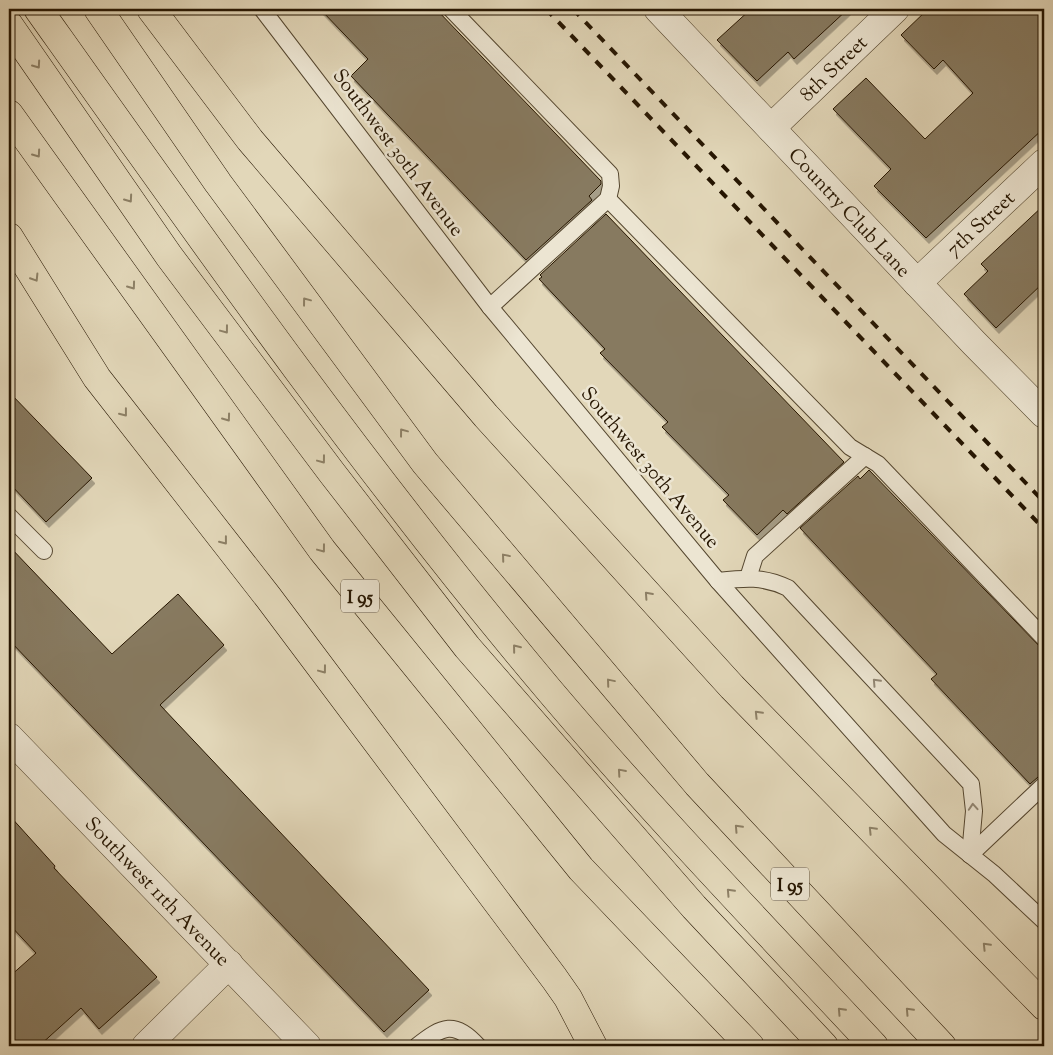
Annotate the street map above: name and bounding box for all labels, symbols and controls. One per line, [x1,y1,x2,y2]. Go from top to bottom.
street label: 8th Street [794,30,875,110]
one-way arrow [31,59,40,69]
street label: Southwest 30th Avenue [324,64,470,243]
street label: Country Club Lane [780,142,916,285]
one-way arrow [31,148,40,158]
street label: 7th Street [941,185,1023,264]
one-way arrow [123,193,132,202]
one-way arrow [28,272,38,281]
one-way arrow [126,280,134,289]
one-way arrow [303,298,311,307]
one-way arrow [219,324,228,334]
street label: Southwest 30th Avenue [573,381,726,556]
one-way arrow [119,407,127,416]
one-way arrow [221,412,230,422]
one-way arrow [400,429,408,438]
one-way arrow [317,454,325,463]
one-way arrow [219,535,227,544]
one-way arrow [316,543,325,553]
one-way arrow [502,554,511,563]
road number: I 95 [341,580,379,612]
one-way arrow [645,591,654,600]
one-way arrow [513,645,521,654]
one-way arrow [317,664,326,674]
one-way arrow [607,678,616,687]
one-way arrow [873,678,882,687]
one-way arrow [755,711,764,720]
one-way arrow [618,768,627,777]
one-way arrow [968,802,979,810]
street label: Southwest 11th Avenue [77,811,236,974]
one-way arrow [735,825,744,834]
one-way arrow [869,827,878,836]
road number: I 95 [771,868,809,901]
one-way arrow [727,888,736,897]
one-way arrow [982,943,991,952]
one-way arrow [838,1007,847,1016]
one-way arrow [906,1007,915,1016]

